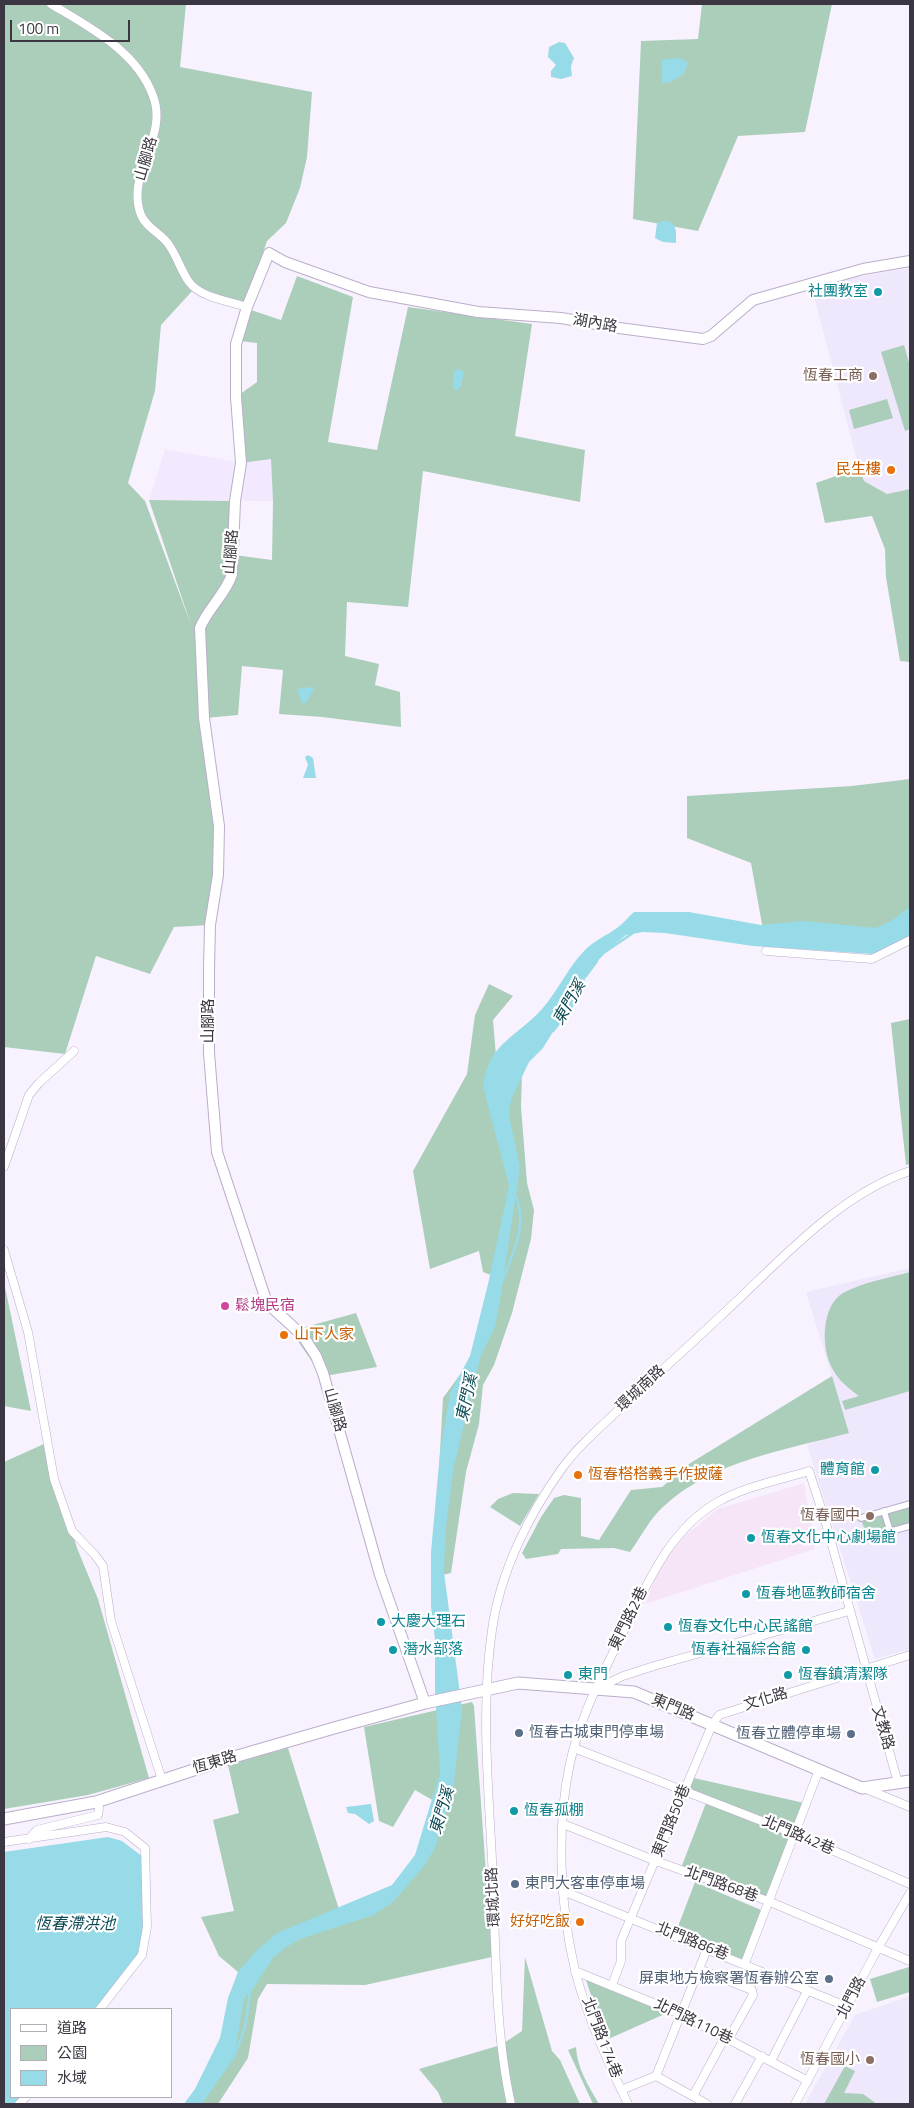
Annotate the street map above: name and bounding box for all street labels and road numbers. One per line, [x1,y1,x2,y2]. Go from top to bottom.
street label: 山腳路 [132,135,162,183]
street label: 湖內路 [571,311,619,337]
street label: 山腳路 [221,529,243,575]
street label: 山腳路 [200,999,218,1043]
street label: 環城南路 [613,1362,669,1416]
street label: 山腳路 [319,1386,349,1434]
street label: 東門路2巷 [606,1584,652,1654]
street label: 文化路 [742,1685,790,1715]
street label: 東門路 [649,1691,697,1725]
street label: 文教路 [867,1704,897,1752]
street label: 恆東路 [191,1748,239,1778]
street label: 東門路50巷 [649,1782,695,1860]
street label: 北門路42巷 [759,1813,837,1859]
street label: 北門路68巷 [682,1863,760,1907]
street label: 環城北路 [483,1867,505,1927]
street label: 北門路86巷 [653,1919,731,1965]
street label: 北門路 [834,1974,870,2022]
street label: 北門路174巷 [577,1995,625,2081]
street label: 北門路110巷 [651,1995,735,2049]

